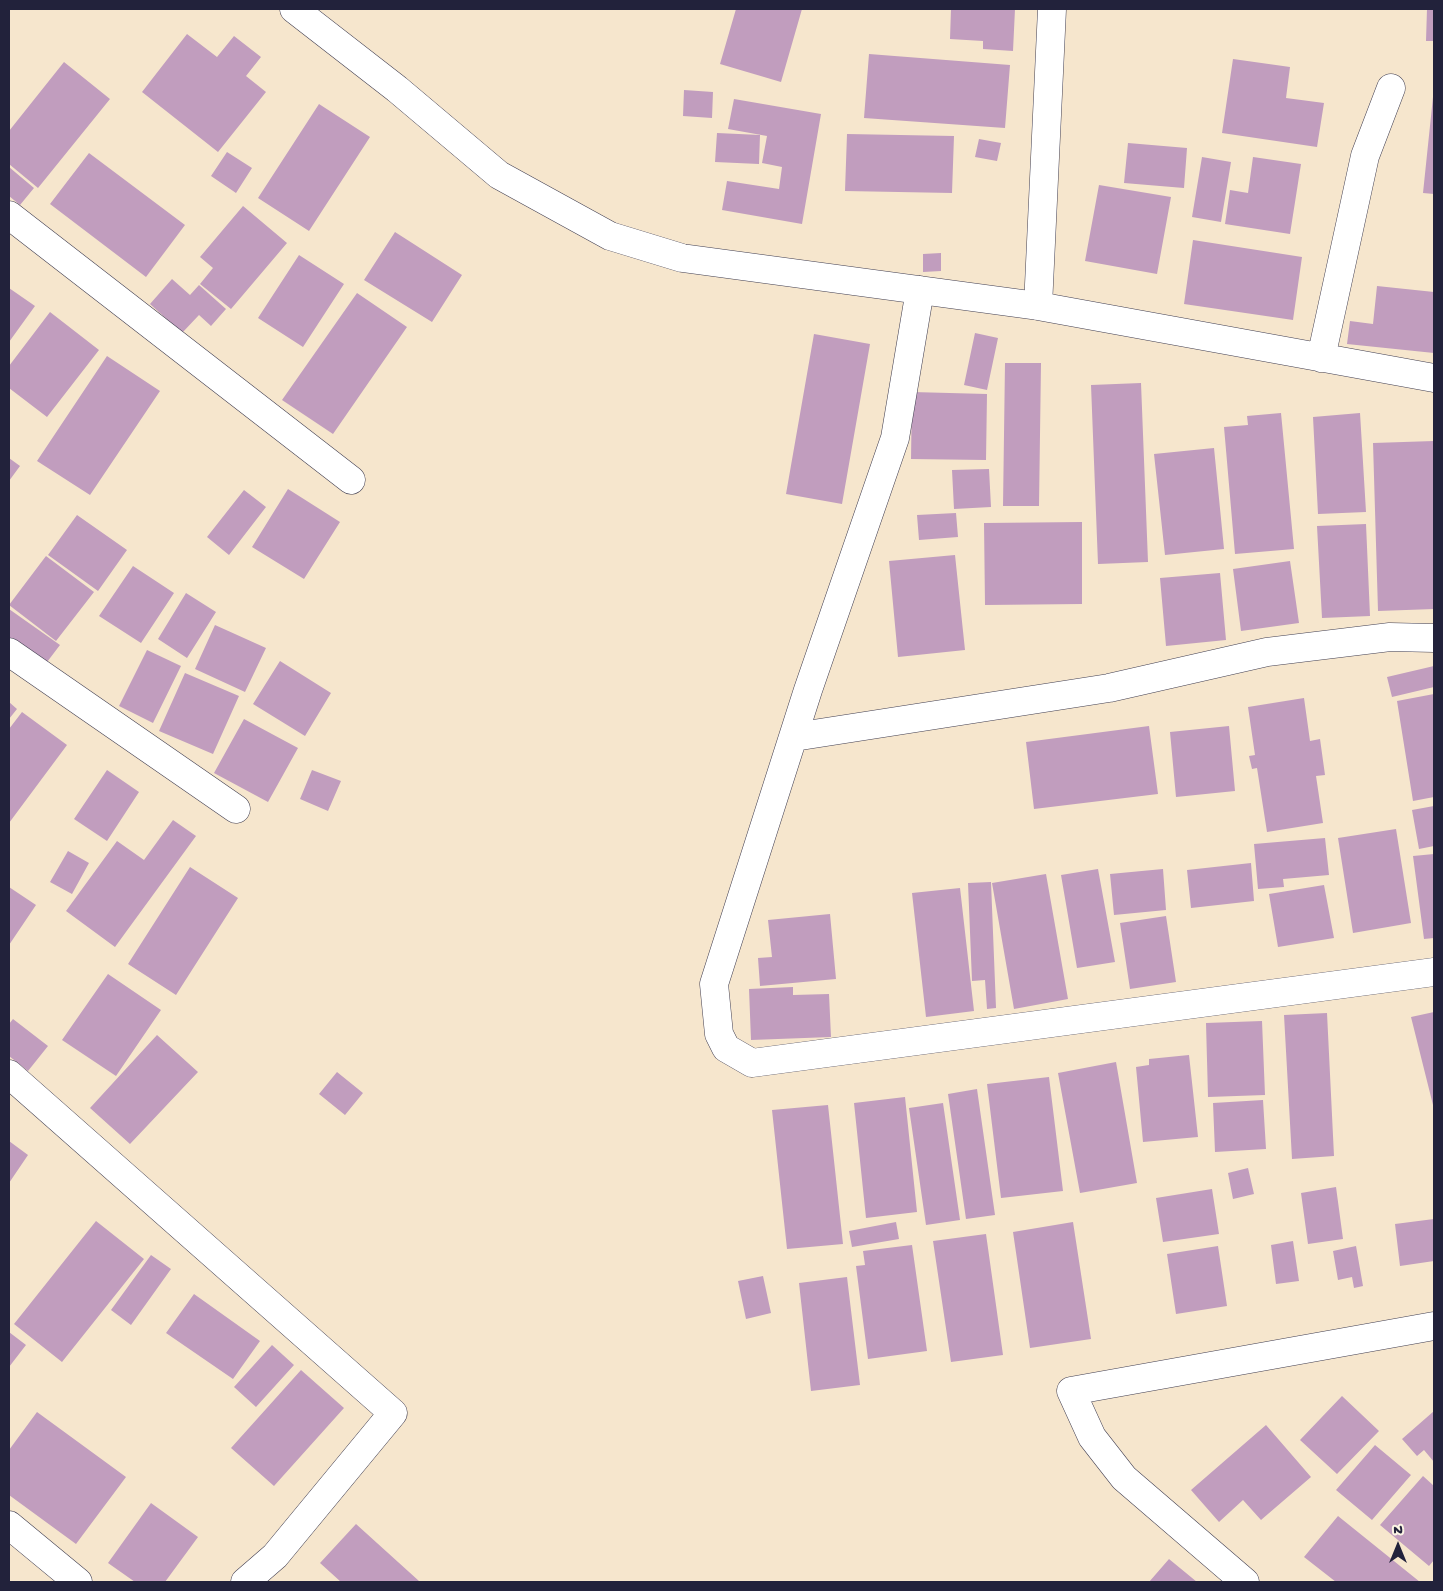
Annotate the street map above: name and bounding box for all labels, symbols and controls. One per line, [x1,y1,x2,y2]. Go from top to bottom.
north arrow [1373,1521,1423,1571]
text: N [1393,1522,1403,1539]

